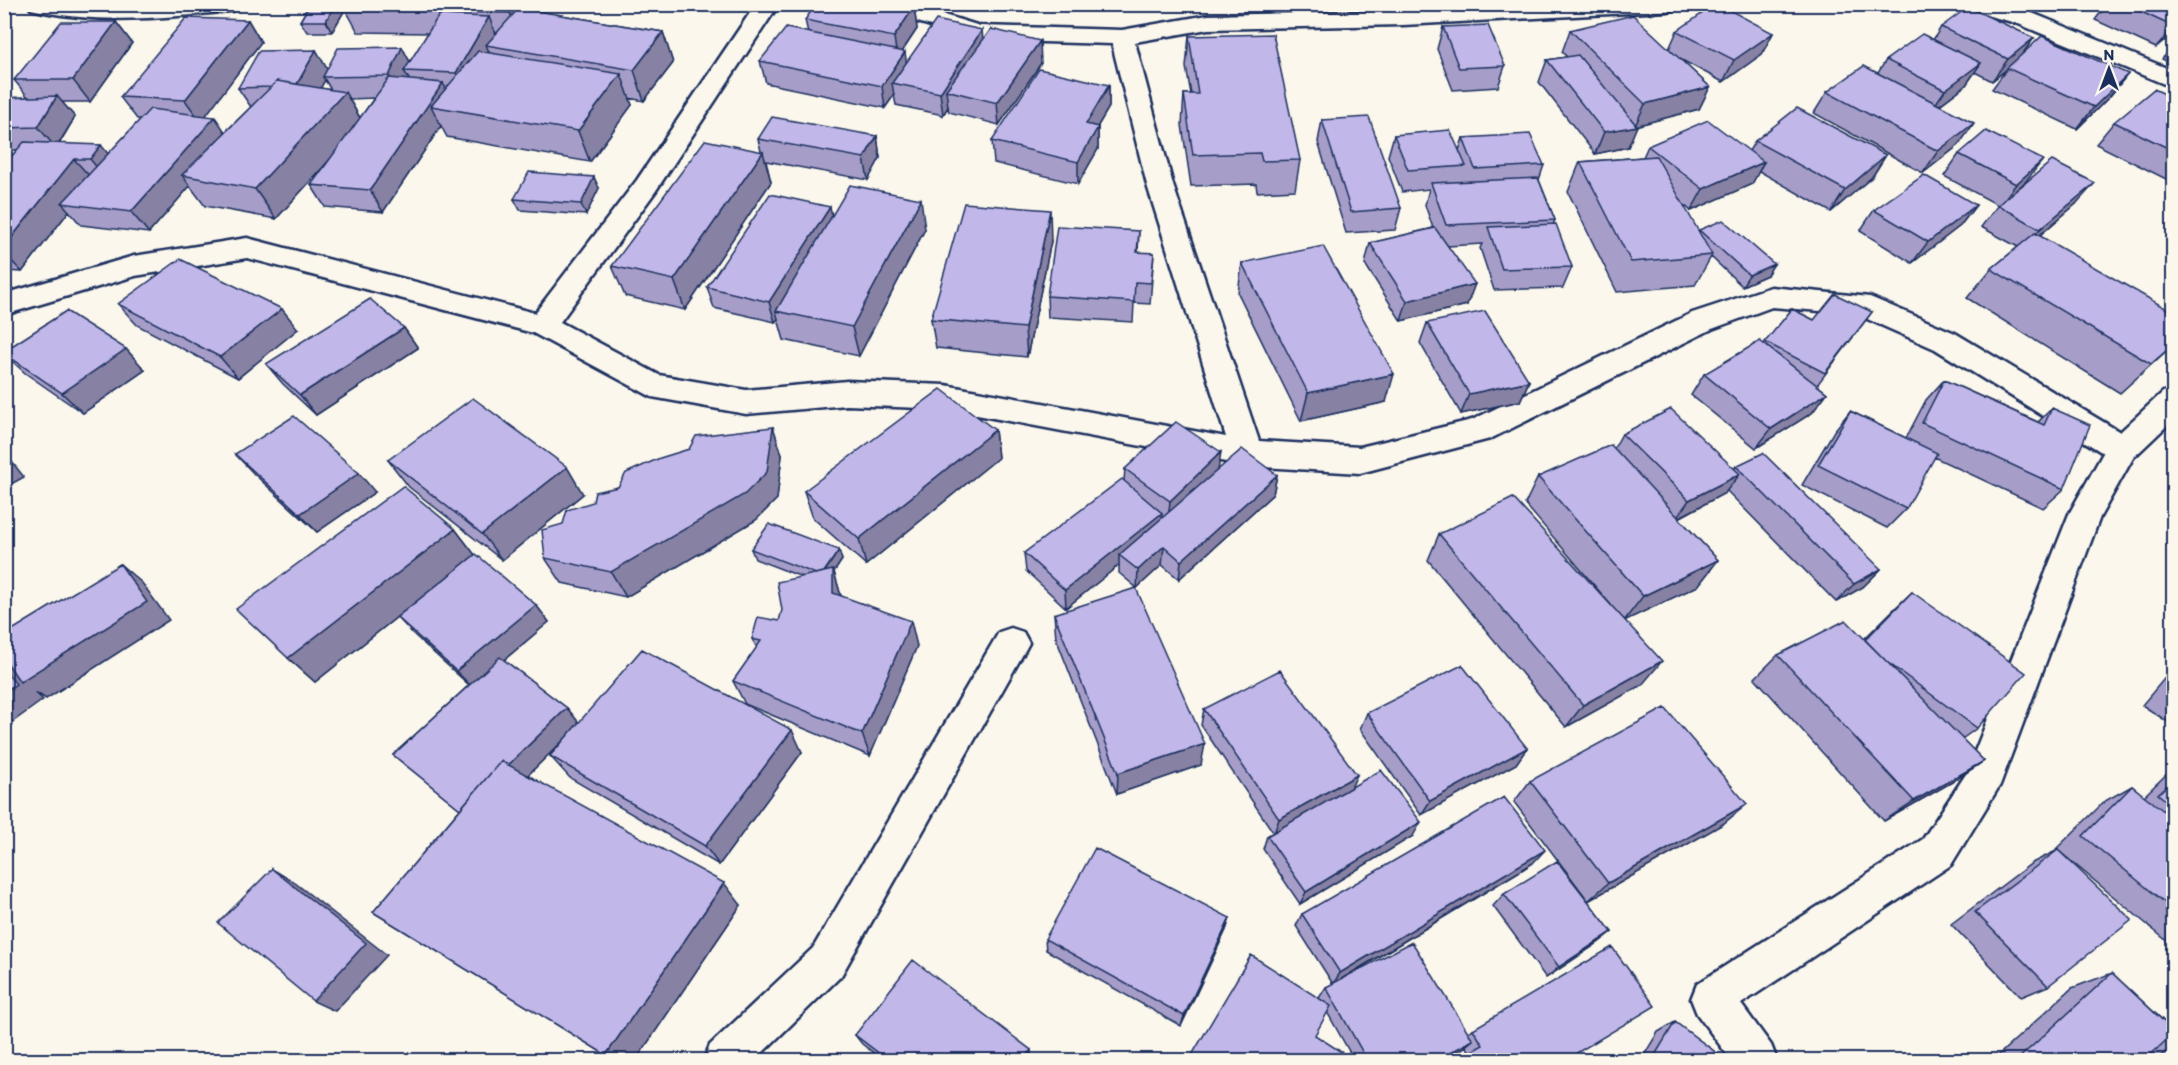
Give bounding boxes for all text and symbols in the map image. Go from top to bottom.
north arrow [2079,39,2139,99]
text: N [2104,45,2114,64]

